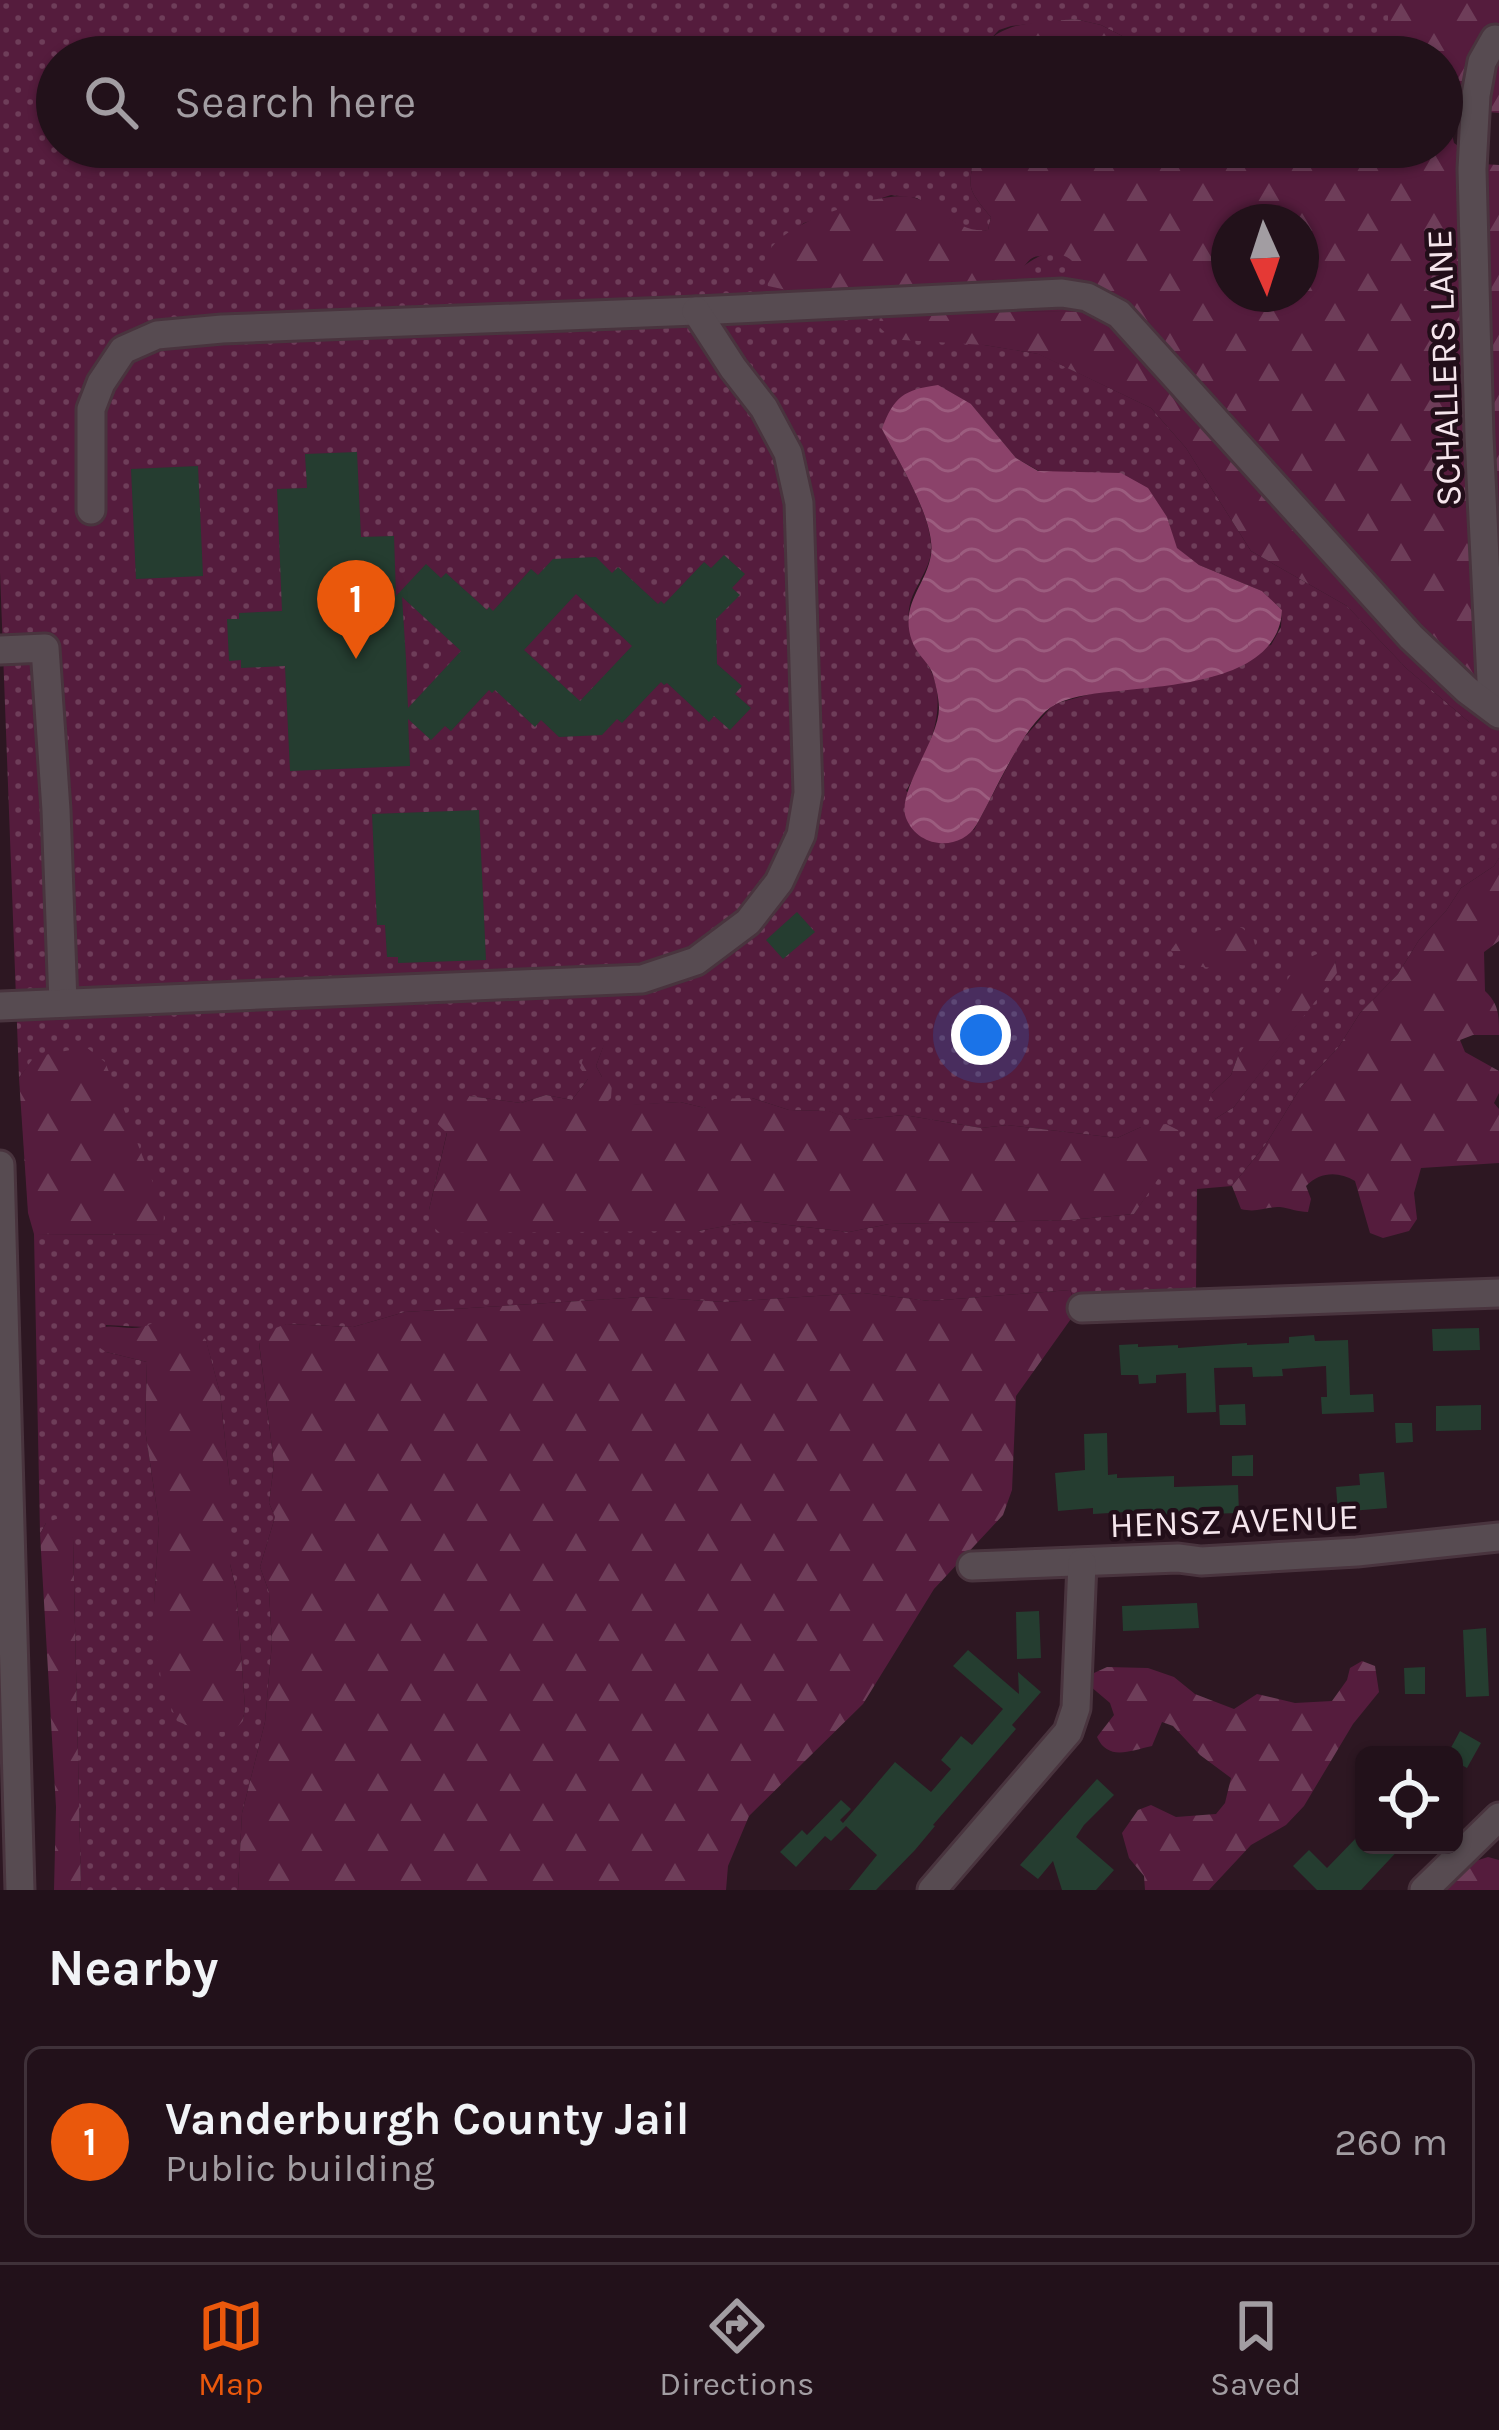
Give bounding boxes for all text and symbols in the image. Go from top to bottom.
search box [36,36,1463,168]
icon: search [78,69,144,135]
text: Search here [174,76,416,128]
north arrow [1211,204,1319,312]
street label: SCHALLERS LANE [1418,229,1470,507]
pin: 1 [317,560,395,659]
your location [951,1005,1011,1065]
street label: HENSZ AVENUE [1109,1496,1359,1546]
map controls [1355,1746,1463,1854]
button: locate [1355,1746,1463,1854]
text: Nearby [48,1938,218,1998]
text: Vanderburgh County Jail [165,2093,689,2145]
text: 1 [83,2119,97,2165]
text: 260 m [1334,2119,1448,2165]
text: Public building [165,2145,435,2191]
tab: Map [198,2293,264,2403]
tab: Directions [659,2293,814,2403]
tab: Saved [1210,2293,1301,2403]

